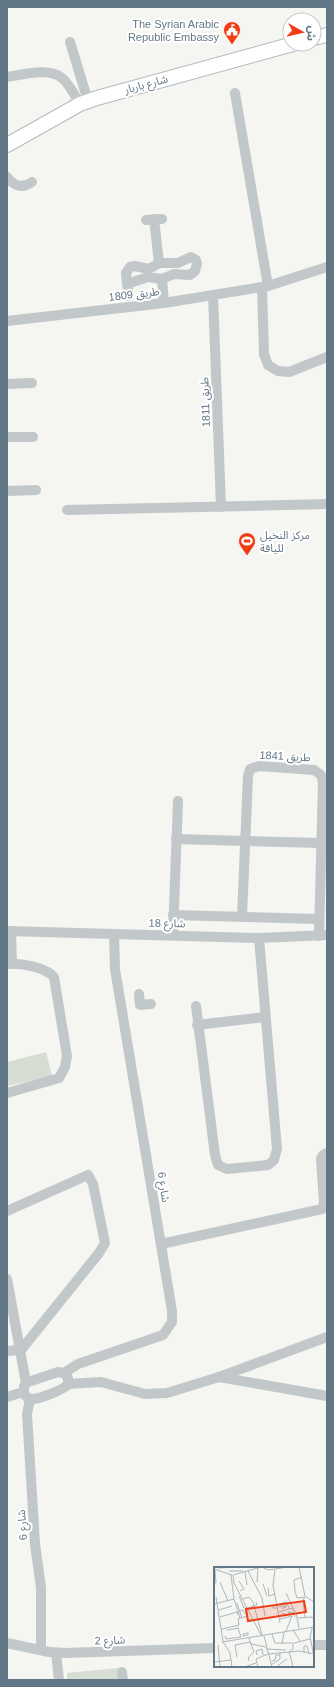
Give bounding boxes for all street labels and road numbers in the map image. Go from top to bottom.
street label: شارع باربار [122,72,170,98]
street label: طريق 1809 [108,285,160,304]
street label: طريق 1811 [198,377,213,427]
street label: طريق 1841 [259,749,311,764]
street label: شارع 18 [148,917,186,931]
street label: شارع 6 [154,1171,172,1204]
street label: شارع 6 [15,1509,31,1541]
street label: شارع 2 [94,1633,126,1649]

